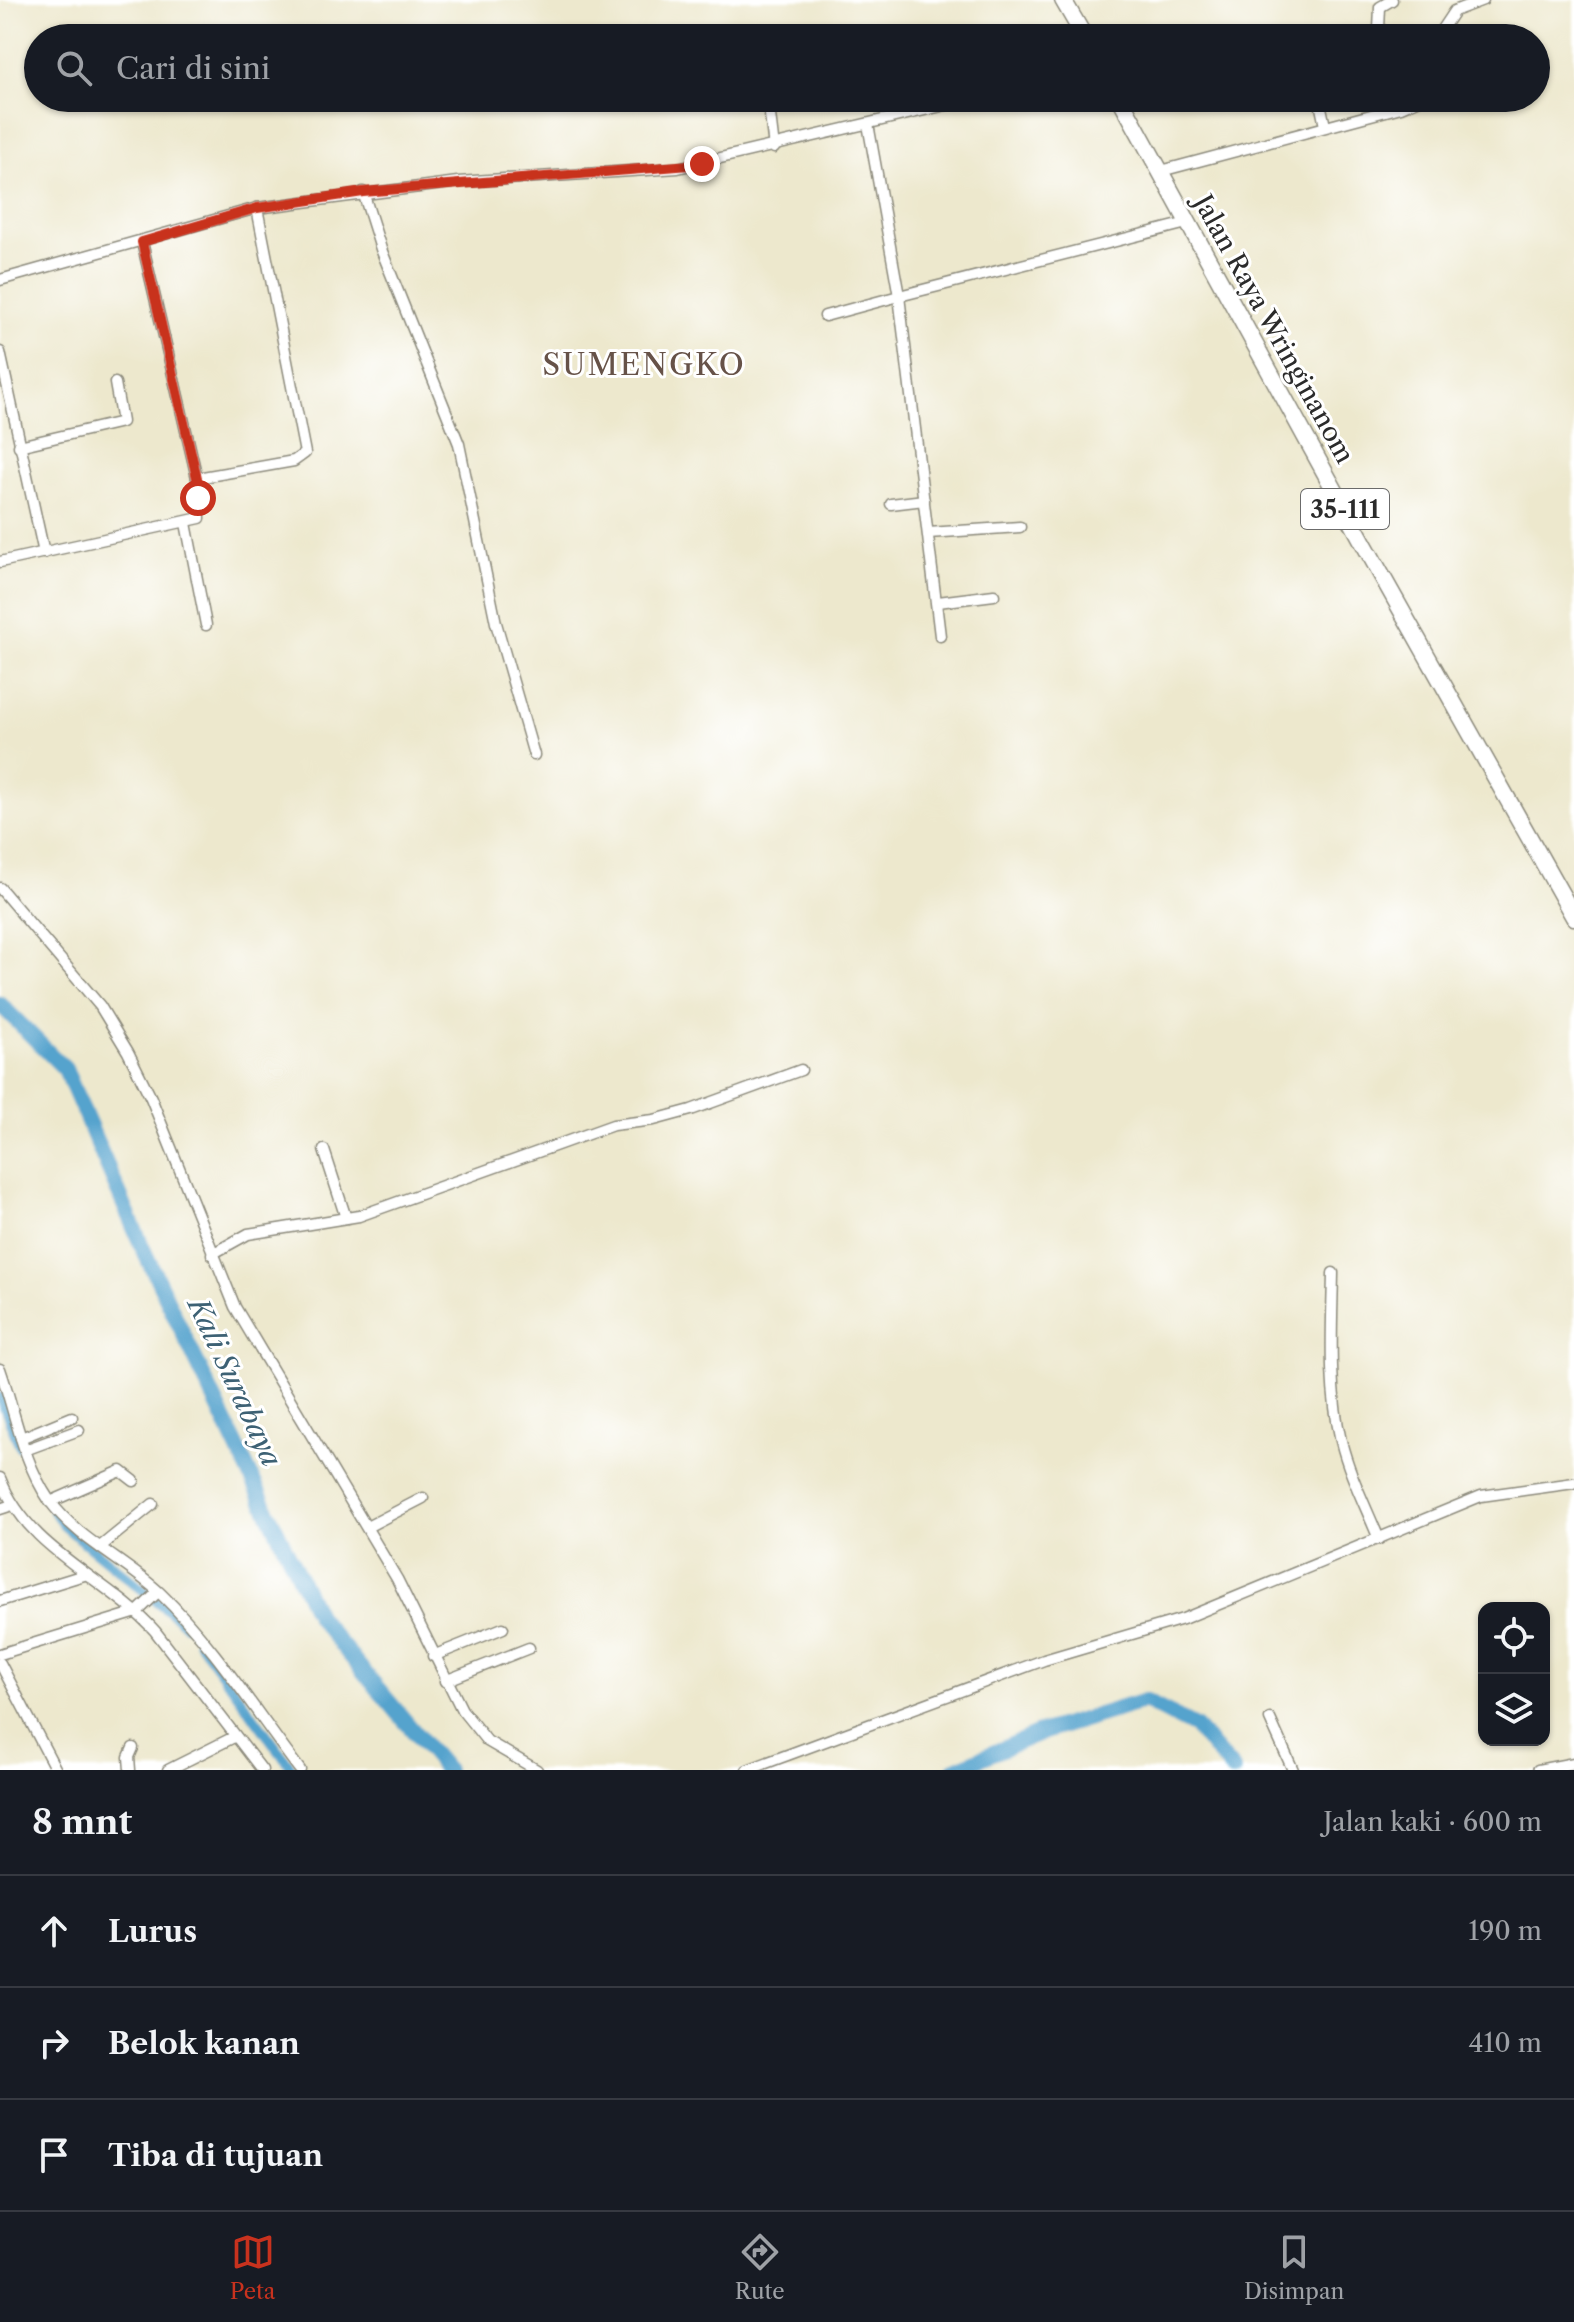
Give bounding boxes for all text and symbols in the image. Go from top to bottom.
search box [24,24,1550,112]
icon: search [52,46,96,90]
text: Cari di sini [116,50,270,87]
route end [684,146,720,182]
street label: Jalan Raya Wringinanom [1185,186,1361,469]
district label: SUMENGKO [542,346,746,383]
route start [180,480,216,516]
road number: 35-111 [1301,489,1389,529]
water label: Kali Surabaya [180,1290,289,1472]
map controls [1478,1602,1550,1746]
button: locate [1478,1602,1550,1674]
button: layers [1478,1674,1550,1746]
text: 8 mnt [32,1801,132,1843]
text: Jalan kaki · 600 m [1323,1806,1542,1838]
icon: ahead [32,1909,76,1953]
text: Lurus [108,1913,197,1950]
text: 190 m [1468,1915,1542,1947]
icon: right [32,2021,76,2065]
text: Belok kanan [108,2025,300,2062]
text: 410 m [1468,2027,1542,2059]
icon: arrive [32,2133,76,2177]
text: Tiba di tujuan [108,2137,323,2174]
tab: Peta [230,2230,275,2305]
tab: Rute [735,2230,785,2305]
tab: Disimpan [1244,2230,1344,2305]

